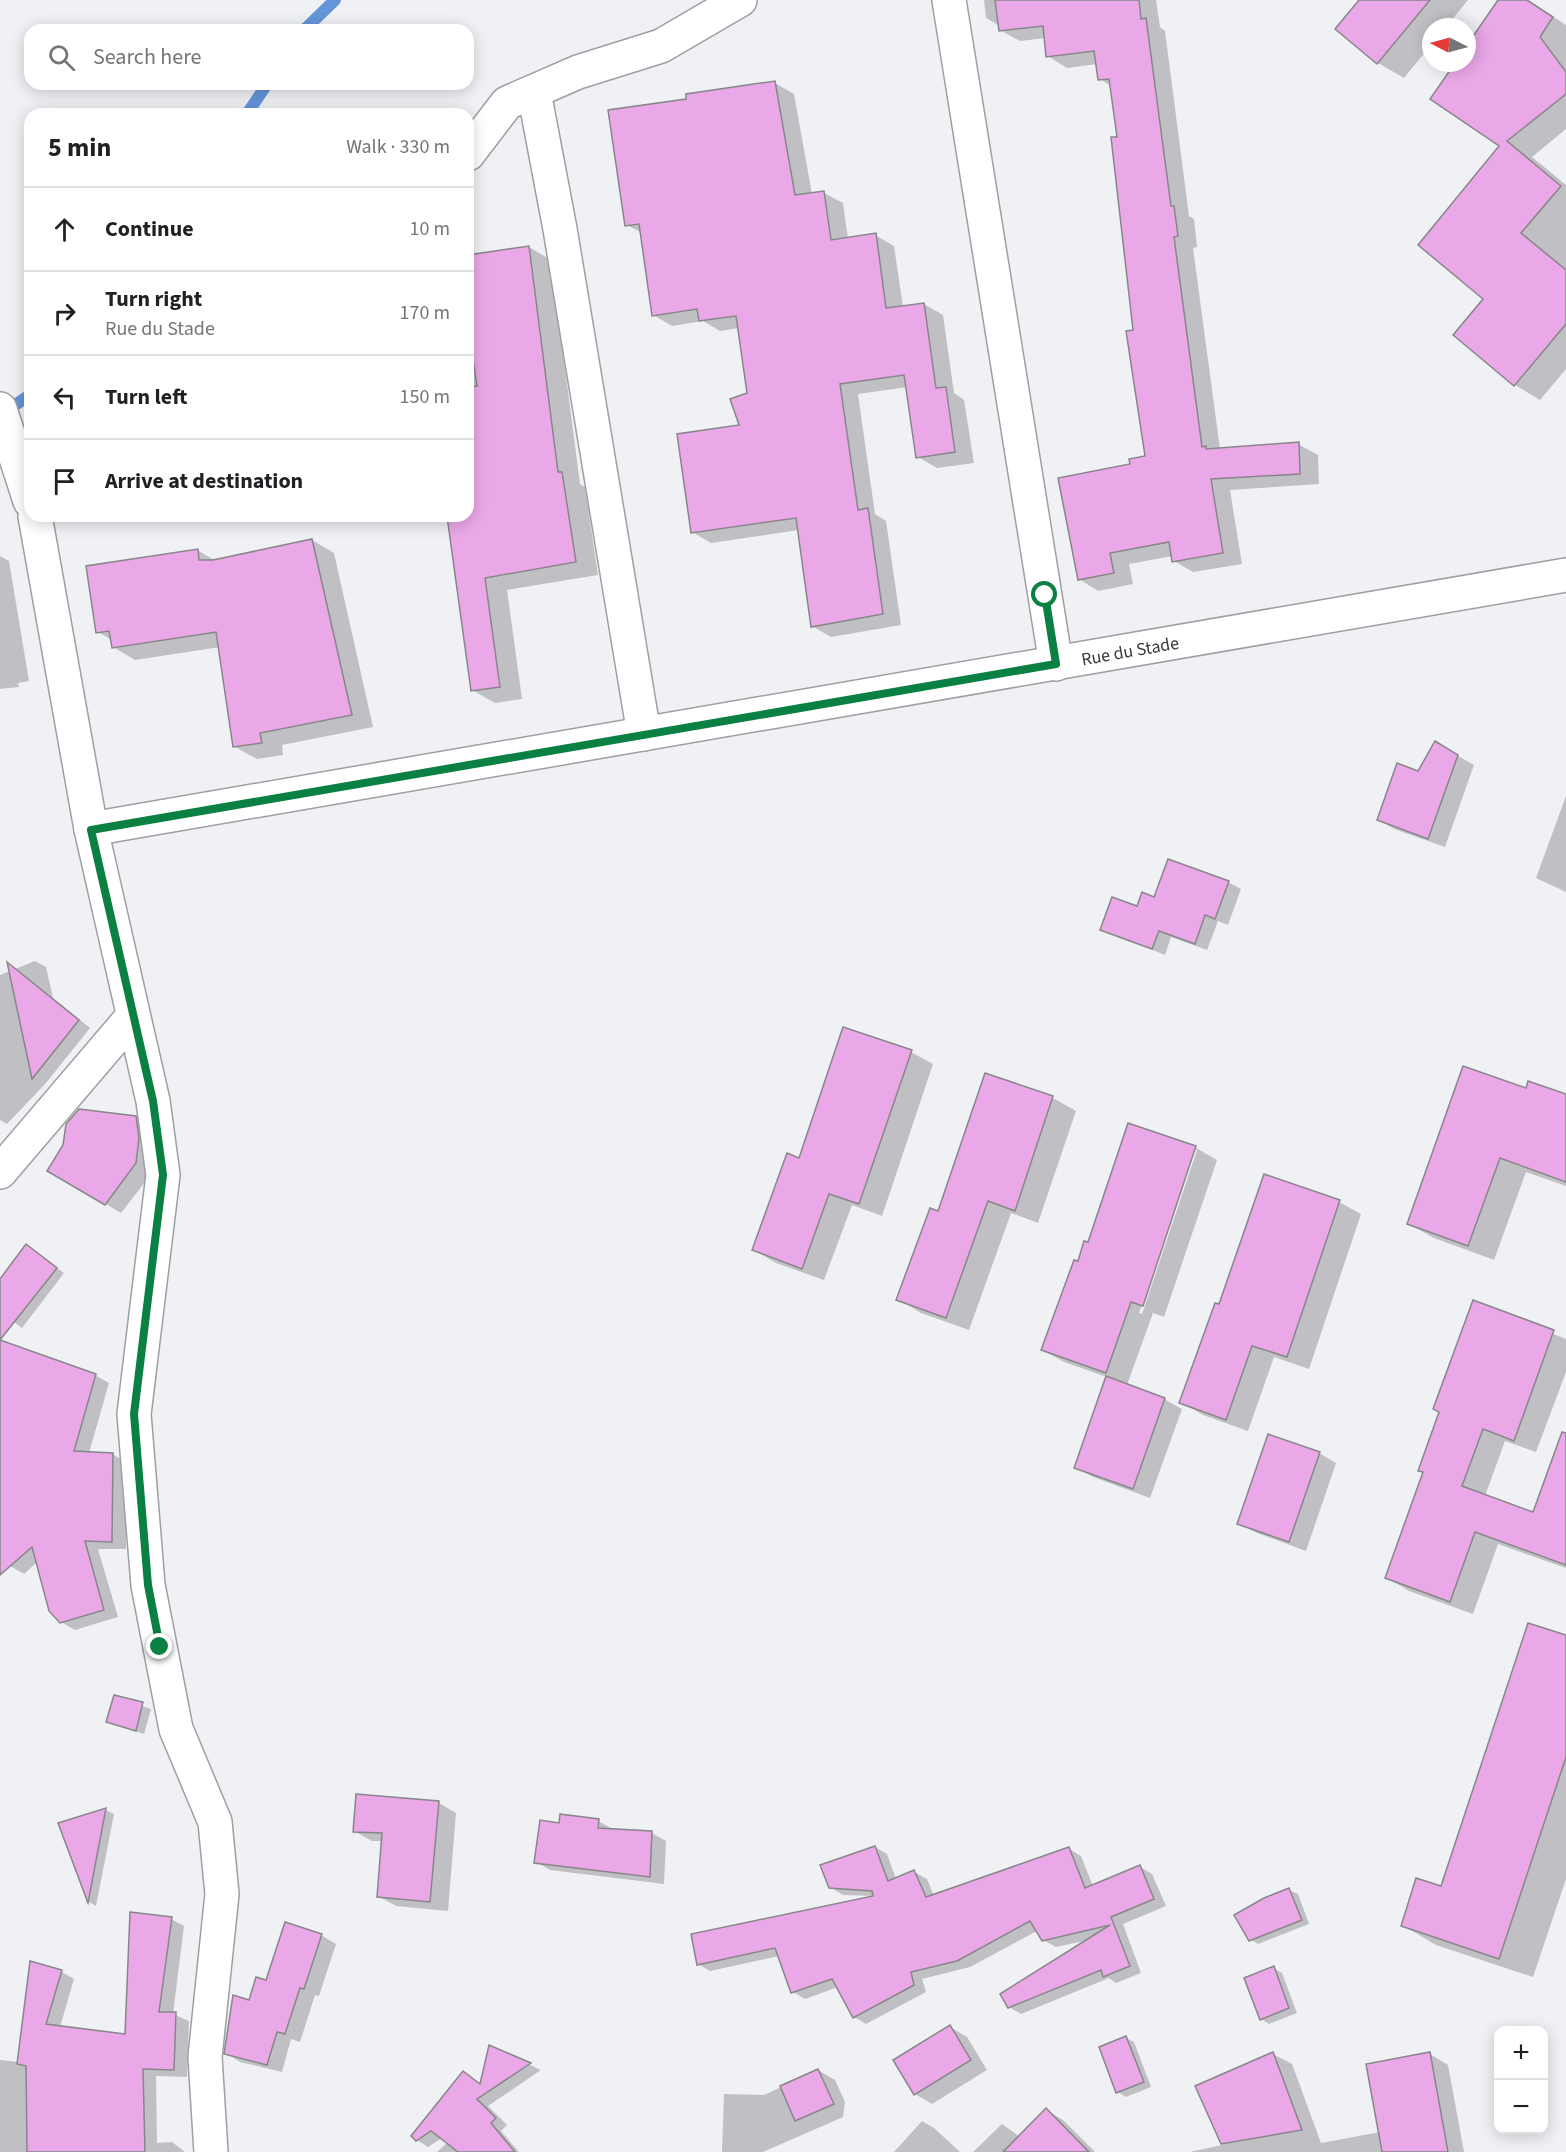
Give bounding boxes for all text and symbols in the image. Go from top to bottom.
north arrow [1422,18,1476,72]
search box [24,24,474,90]
icon: search [45,41,78,74]
text: Search here [93,41,201,73]
text: 5 min [48,129,111,166]
text: Walk · 330 m [346,133,450,161]
icon: ahead [48,213,81,246]
text: Continue [105,213,194,245]
text: 10 m [410,215,450,243]
text: Turn right [105,283,202,315]
icon: right [48,297,81,330]
text: 170 m [400,299,450,327]
text: Rue du Stade [105,315,215,343]
icon: left [48,381,81,414]
text: Turn left [105,381,187,413]
text: 150 m [400,383,450,411]
icon: arrive [48,465,81,498]
text: Arrive at destination [105,465,303,497]
route start [1031,581,1057,607]
street label: Rue du Stade [1079,631,1181,672]
route end [146,1633,172,1659]
map controls [1494,2026,1548,2134]
button: + [1494,2026,1548,2080]
button: − [1494,2080,1548,2134]

